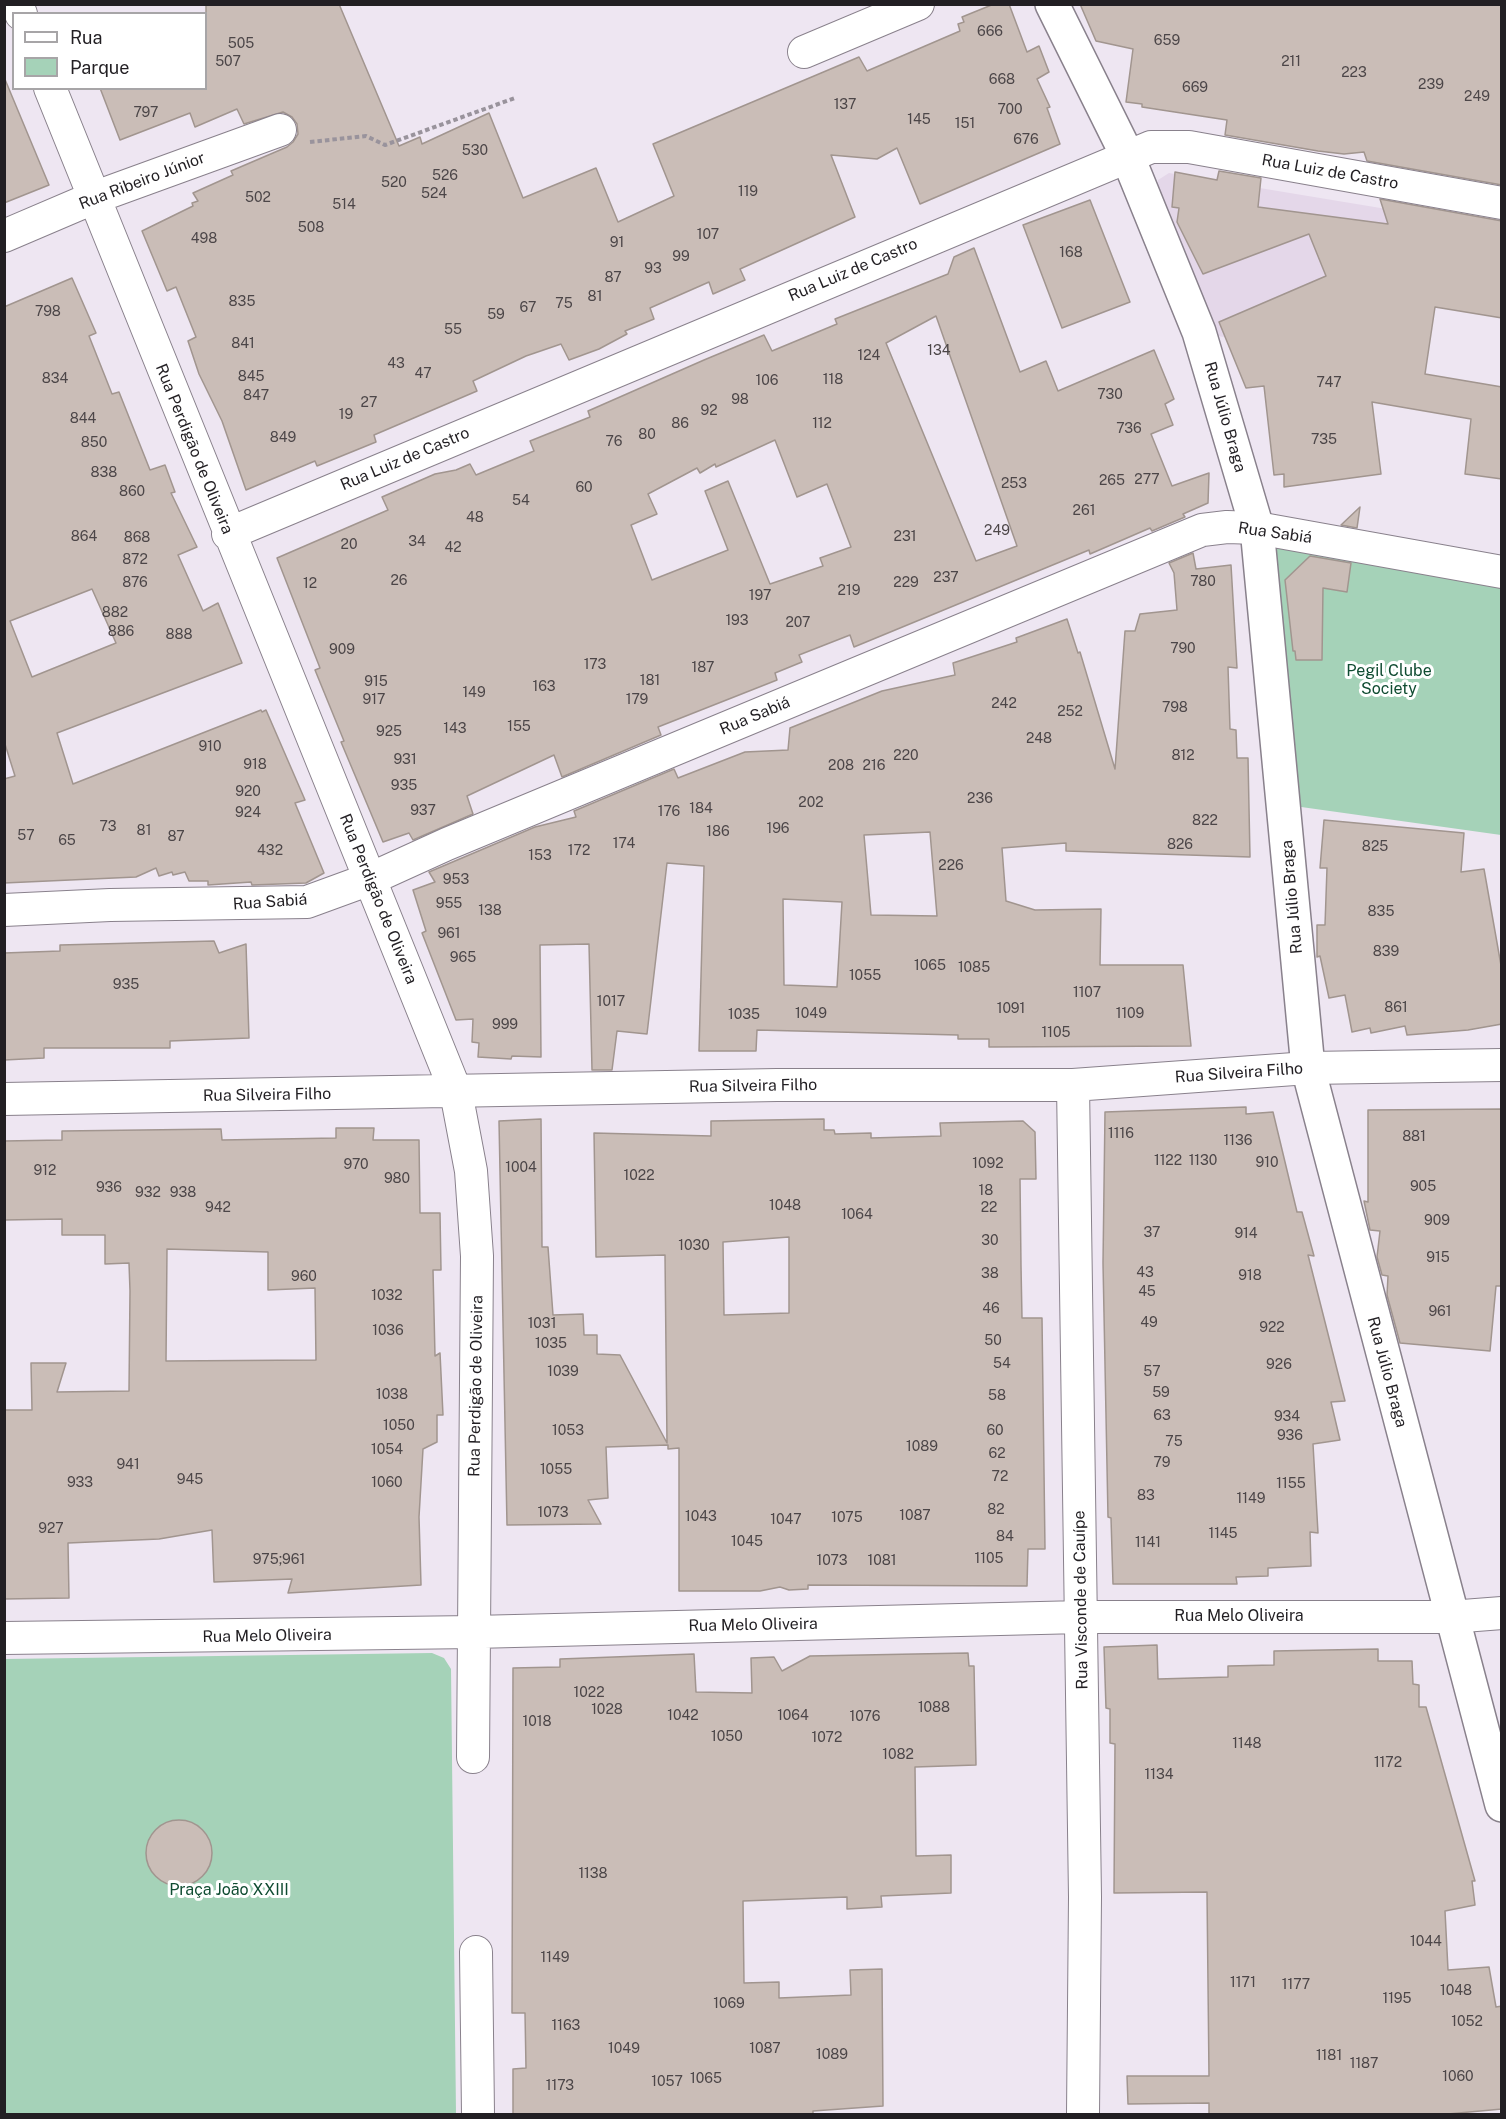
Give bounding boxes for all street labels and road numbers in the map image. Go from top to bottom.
street label: Rua Ribeiro Júnior [76,148,208,214]
street label: Rua Luiz de Castro [1260,151,1400,193]
street label: Rua Luiz de Castro [786,234,920,306]
street label: Rua Júlio Braga [1200,360,1250,474]
street label: Rua Perdigão de Oliveira [151,361,237,537]
street label: Rua Luiz de Castro [338,423,472,495]
street label: Rua Sabiá [1237,518,1313,548]
street label: Rua Sabiá [717,693,793,739]
street label: Rua Perdigão de Oliveira [335,811,421,987]
street label: Rua Júlio Braga [1277,839,1307,955]
street label: Rua Sabiá [232,890,308,914]
street label: Rua Silveira Filho [1174,1059,1304,1087]
street label: Rua Silveira Filho [689,1075,817,1097]
street label: Rua Silveira Filho [203,1084,331,1106]
street label: Rua Perdigão de Oliveira [465,1295,487,1477]
street label: Rua Júlio Braga [1363,1314,1411,1430]
street label: Rua Visconde de Cauípe [1070,1510,1092,1690]
street label: Rua Melo Oliveira [1174,1606,1304,1626]
street label: Rua Melo Oliveira [688,1614,818,1636]
street label: Rua Melo Oliveira [202,1625,332,1647]

